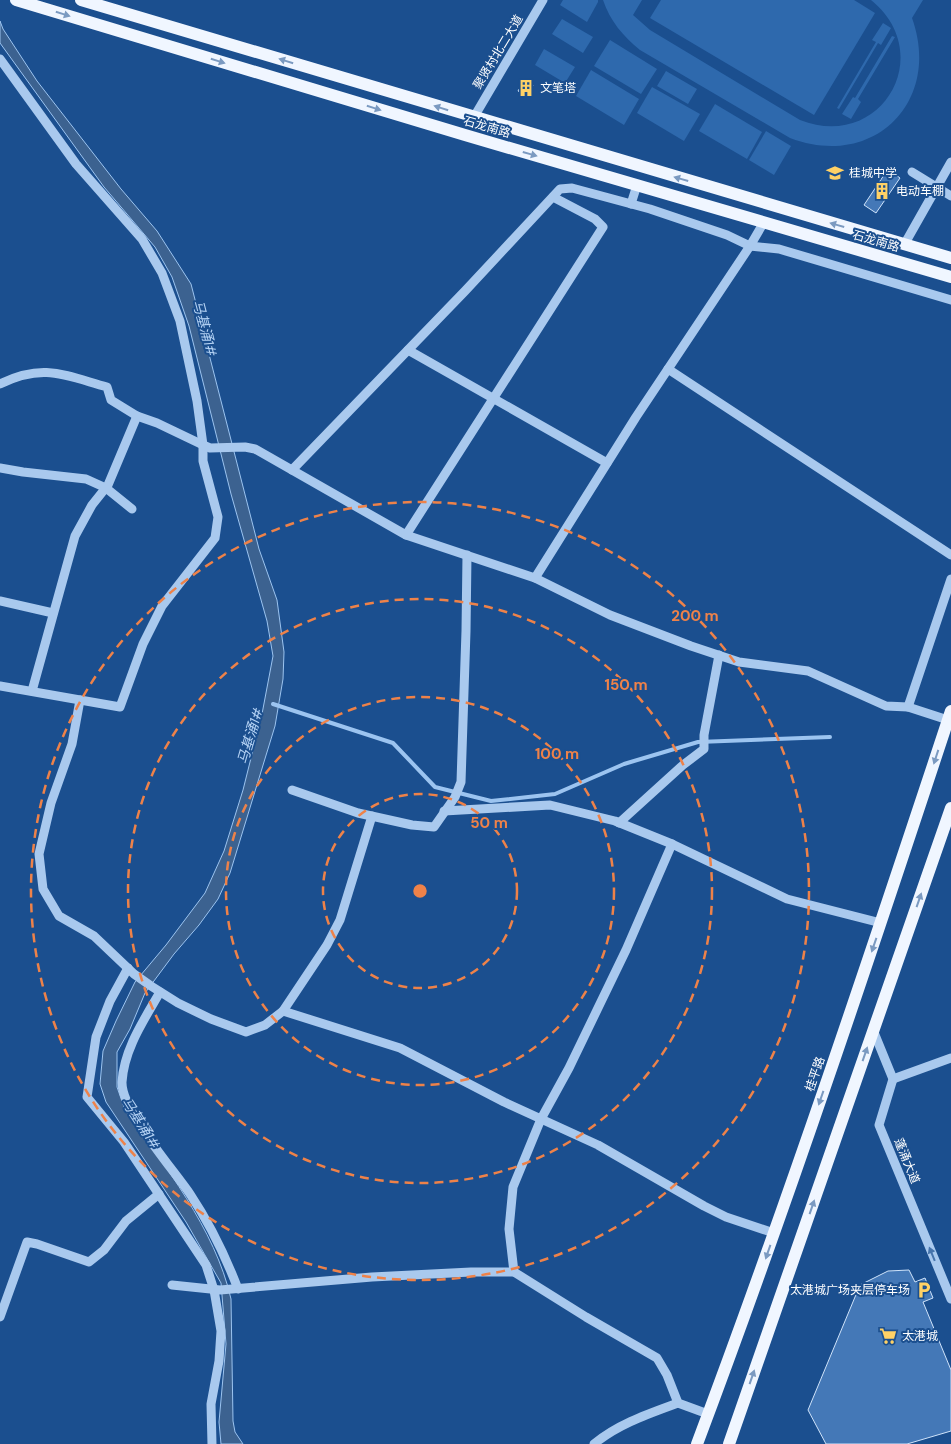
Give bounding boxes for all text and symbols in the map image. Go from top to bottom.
one-way arrow [55,11,70,19]
street label: 聚贤村北二大道 [470,12,526,92]
one-way arrow [211,57,226,65]
one-way arrow [278,57,293,65]
building icon: 文笔塔 [516,78,536,98]
place label: 文笔塔 [540,80,576,96]
one-way arrow [434,103,449,111]
one-way arrow [366,104,381,112]
street label: 石龙南路 [462,113,512,141]
one-way arrow [522,150,537,158]
school or university icon: 桂城中学 [825,163,845,183]
place label: 桂城中学 [849,165,897,181]
one-way arrow [674,174,689,182]
building icon: 电动车棚 [872,181,892,201]
place label: 电动车棚 [896,183,944,199]
one-way arrow [829,220,844,228]
street label: 石龙南路 [851,227,901,255]
water label: 马基涌1# [189,298,221,359]
text: 200 m [671,606,719,626]
text: 150 m [605,675,648,695]
water label: 马基涌1# [233,705,267,766]
text: 100 m [535,744,579,764]
one-way arrow [931,750,939,765]
text: 50 m [470,813,508,833]
centre of rings [411,882,429,900]
one-way arrow [915,892,923,907]
one-way arrow [869,937,877,952]
one-way arrow [862,1046,869,1061]
street label: 桂平路 [802,1054,828,1094]
one-way arrow [817,1091,824,1106]
water label: 马基涌1# [118,1094,165,1153]
street label: 蓬涌大道 [891,1136,923,1186]
one-way arrow [808,1199,816,1214]
one-way arrow [764,1245,772,1260]
one-way arrow [928,1247,936,1261]
parking icon: 太港城广场夹层停车场 [914,1280,934,1300]
place label: 太港城广场夹层停车场 [790,1282,910,1298]
supermarket icon: 太港城 [878,1326,898,1346]
place label: 太港城 [902,1328,938,1344]
one-way arrow [748,1369,756,1384]

